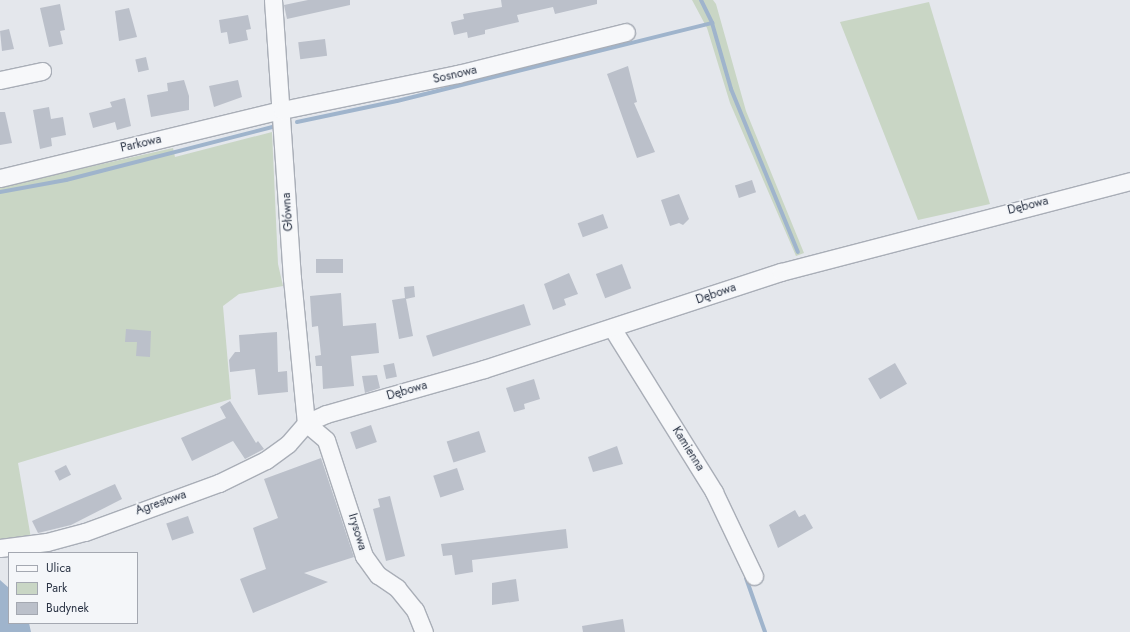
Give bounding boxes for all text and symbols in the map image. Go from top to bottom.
street label: Sosnowa [432,63,478,87]
street label: Parkowa [119,132,163,156]
street label: Główna [279,192,297,232]
street label: Dębowa [1006,194,1050,218]
street label: Dębowa [694,280,738,308]
street label: Dębowa [385,378,429,404]
street label: Kamienna [669,424,707,474]
street label: Agrestowa [134,488,188,518]
street label: Irysowa [345,512,369,552]
legend [8,552,138,624]
text: Ulica [46,559,71,577]
text: Park [46,579,67,597]
text: Budynek [46,599,89,617]

